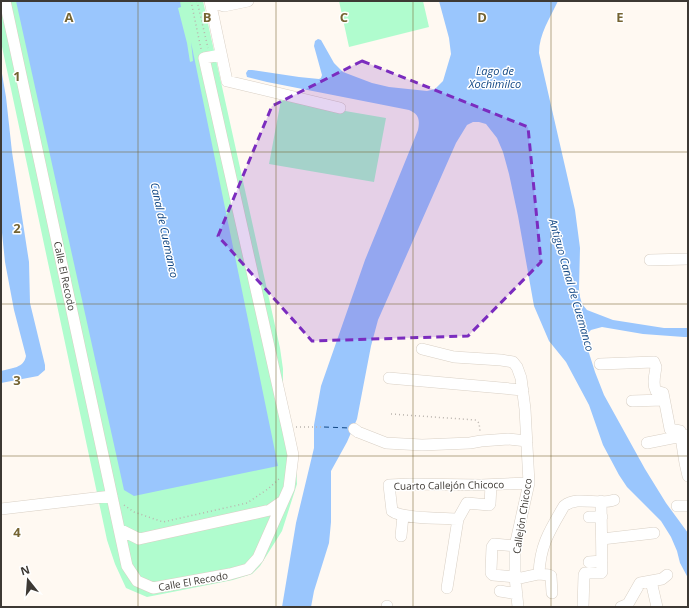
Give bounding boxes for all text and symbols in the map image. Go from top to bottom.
text: A [65,8,74,26]
text: B [203,8,212,26]
text: C [340,8,348,26]
text: D [477,8,487,26]
text: E [616,8,624,26]
water label: Lago de Xochimilco [468,63,521,91]
text: 1 [13,67,21,85]
water label: Canal de Cuemanco [148,181,182,279]
water label: Antiguo Canal de Cuemanco [546,216,598,353]
text: 2 [13,219,21,237]
street label: Calle El Recodo [51,240,79,312]
text: 3 [13,371,21,389]
street label: Cuarto Callejón Chicoco [394,477,504,493]
street label: Callejón Chicoco [509,477,535,555]
text: 4 [13,523,21,541]
north arrow [8,560,48,600]
text: N [18,561,31,578]
street label: Calle El Recodo [157,568,229,594]

